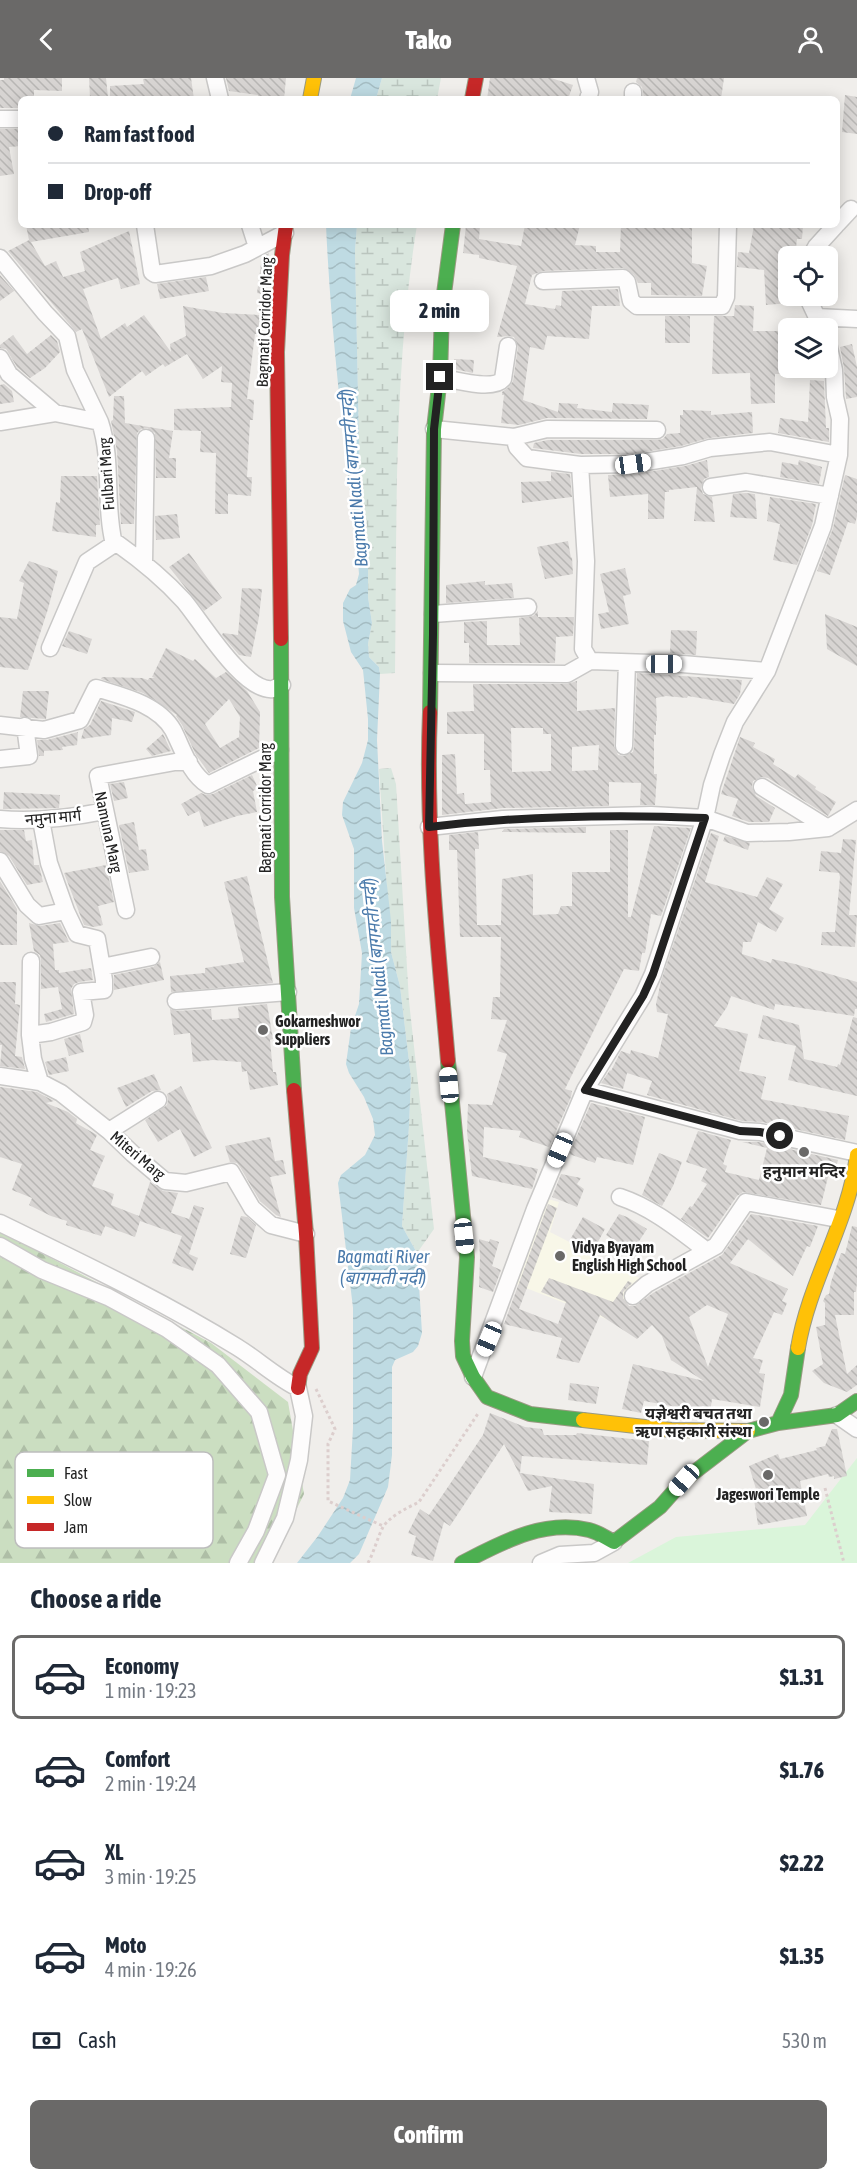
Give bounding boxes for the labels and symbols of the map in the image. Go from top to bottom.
street label: Bagmati Corridor Marg [253,256,276,388]
callout: 2 min [390,290,490,332]
route end [426,363,453,390]
water label: Bagmati Nadi (बागमती नदी) [335,388,372,568]
street label: Fulbari Marg [94,437,119,511]
car [614,453,652,475]
car [646,655,682,673]
street label: Bagmati Corridor Marg [256,743,275,873]
street label: Namuna Marg [91,790,126,875]
street label: नमुना मार्ग [24,805,83,830]
water label: Bagmati Nadi (बागमती नदी) [358,877,397,1057]
place label: Gokarneshwor Suppliers [275,1012,361,1048]
marker: Gokarneshwor Suppliers [256,1023,270,1037]
car [438,1066,460,1104]
route start [766,1122,793,1149]
street label: Miteri Marg [106,1127,169,1184]
car [545,1130,575,1170]
marker: हनुमान मन्दिर [797,1145,811,1159]
place label: हनुमान मन्दिर [763,1162,846,1182]
car [453,1217,475,1255]
place label: Vidya Byayam English High School [571,1238,687,1274]
water label: Bagmati River (बागमती नदी) [337,1246,430,1288]
marker: Vidya Byayam English High School [553,1249,567,1263]
car [474,1319,504,1359]
place label: यज्ञेश्वरी बचत तथा ऋण सहकारी संस्था [635,1404,752,1440]
marker: यज्ञेश्वरी बचत तथा ऋण सहकारी संस्था [757,1415,771,1429]
legend [15,1452,213,1548]
car [665,1461,703,1499]
text: Fast [64,1464,88,1482]
marker: Jageswori Temple [761,1468,775,1482]
place label: Jageswori Temple [715,1485,820,1503]
text: Slow [64,1491,92,1509]
text: Jam [64,1518,88,1536]

